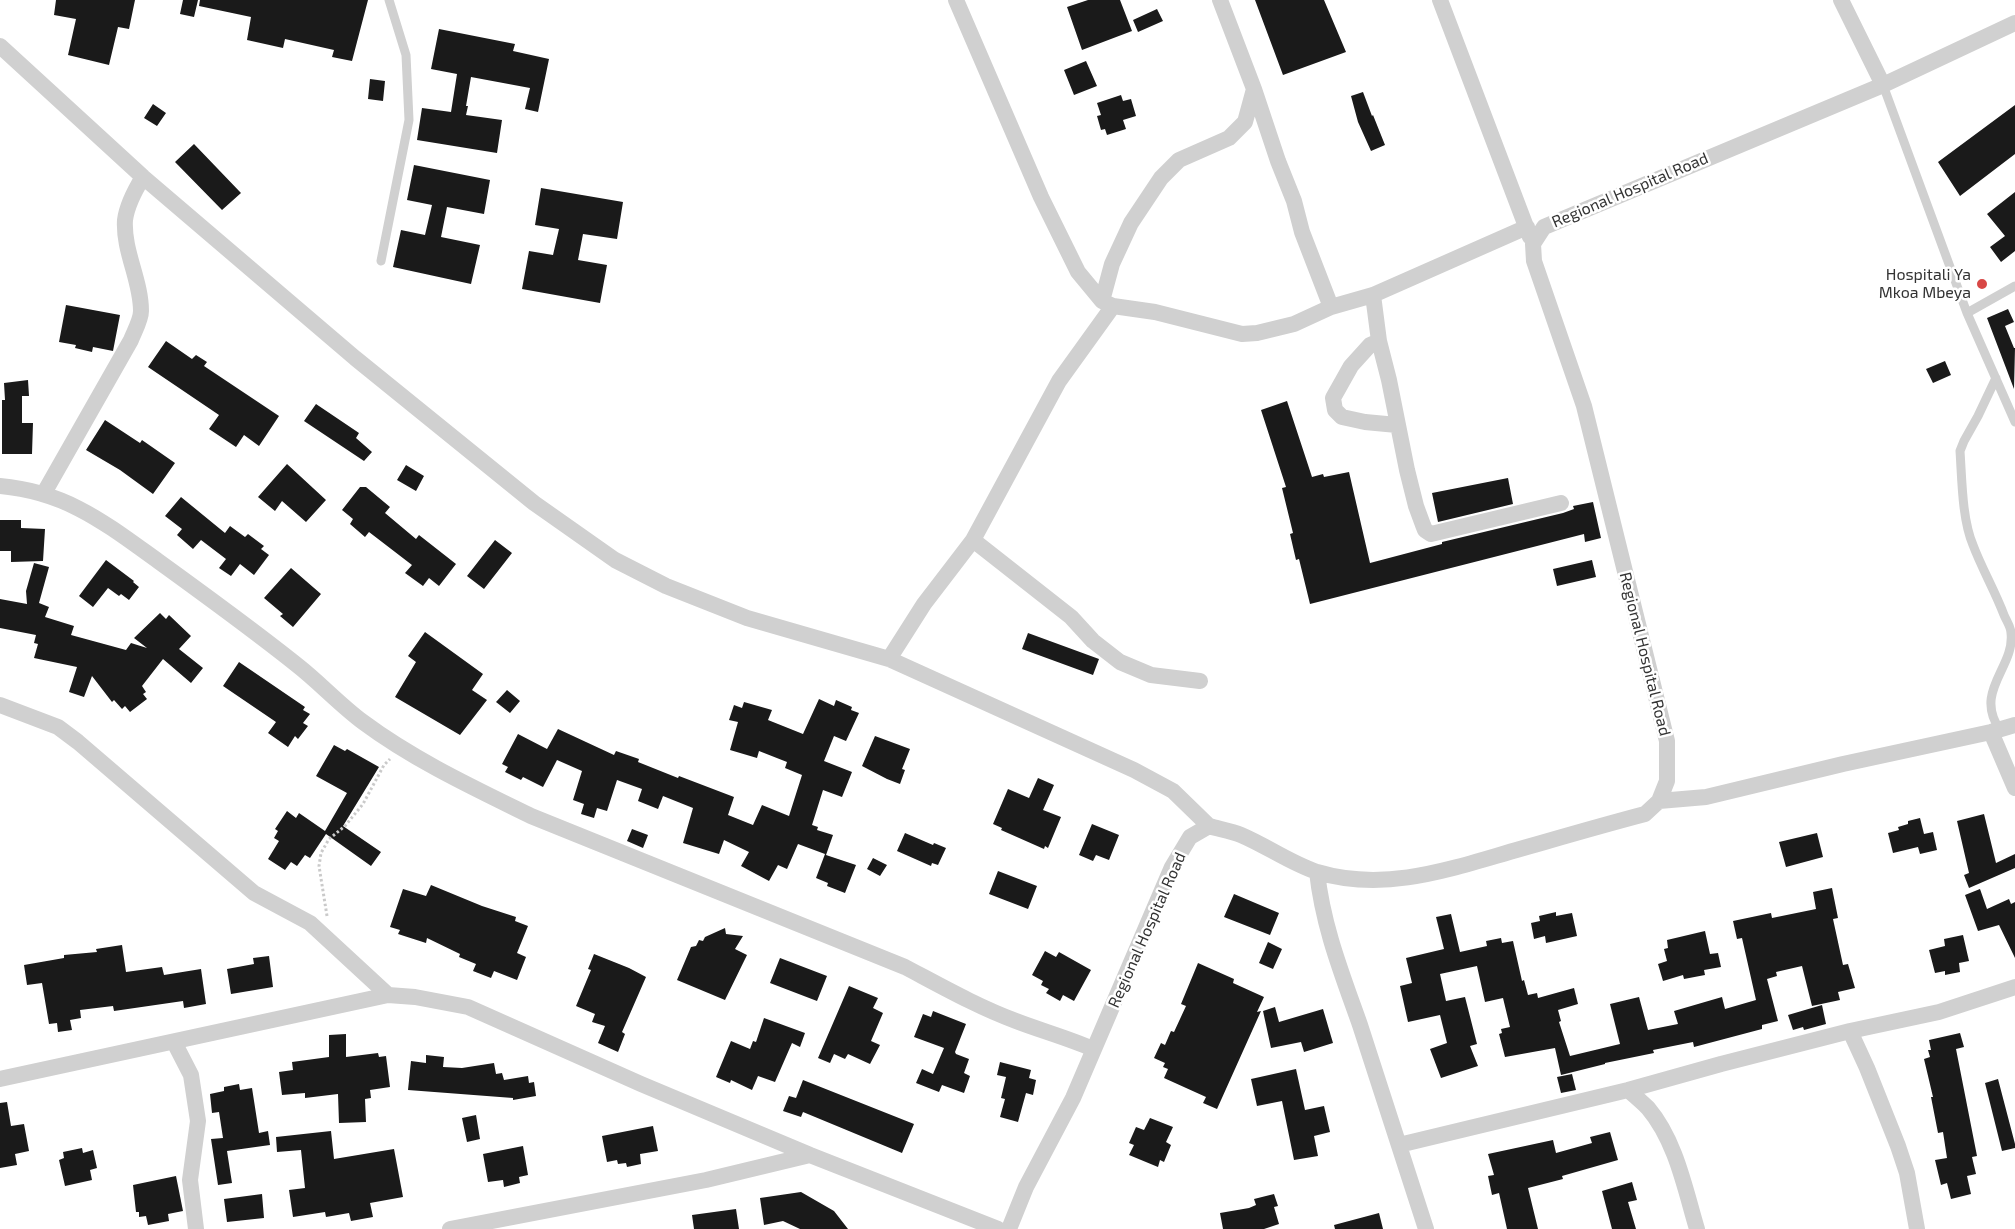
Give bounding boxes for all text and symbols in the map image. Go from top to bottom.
street label: Regional Hospital Road [1549,148,1711,232]
place label: Hospitali Ya Mkoa Mbeya [1879,265,1971,303]
marker: Hospitali Ya Mkoa Mbeya [1975,277,1989,291]
street label: Regional Hospital Road [1615,570,1675,738]
street label: Regional Hospital Road [1104,849,1190,1011]

